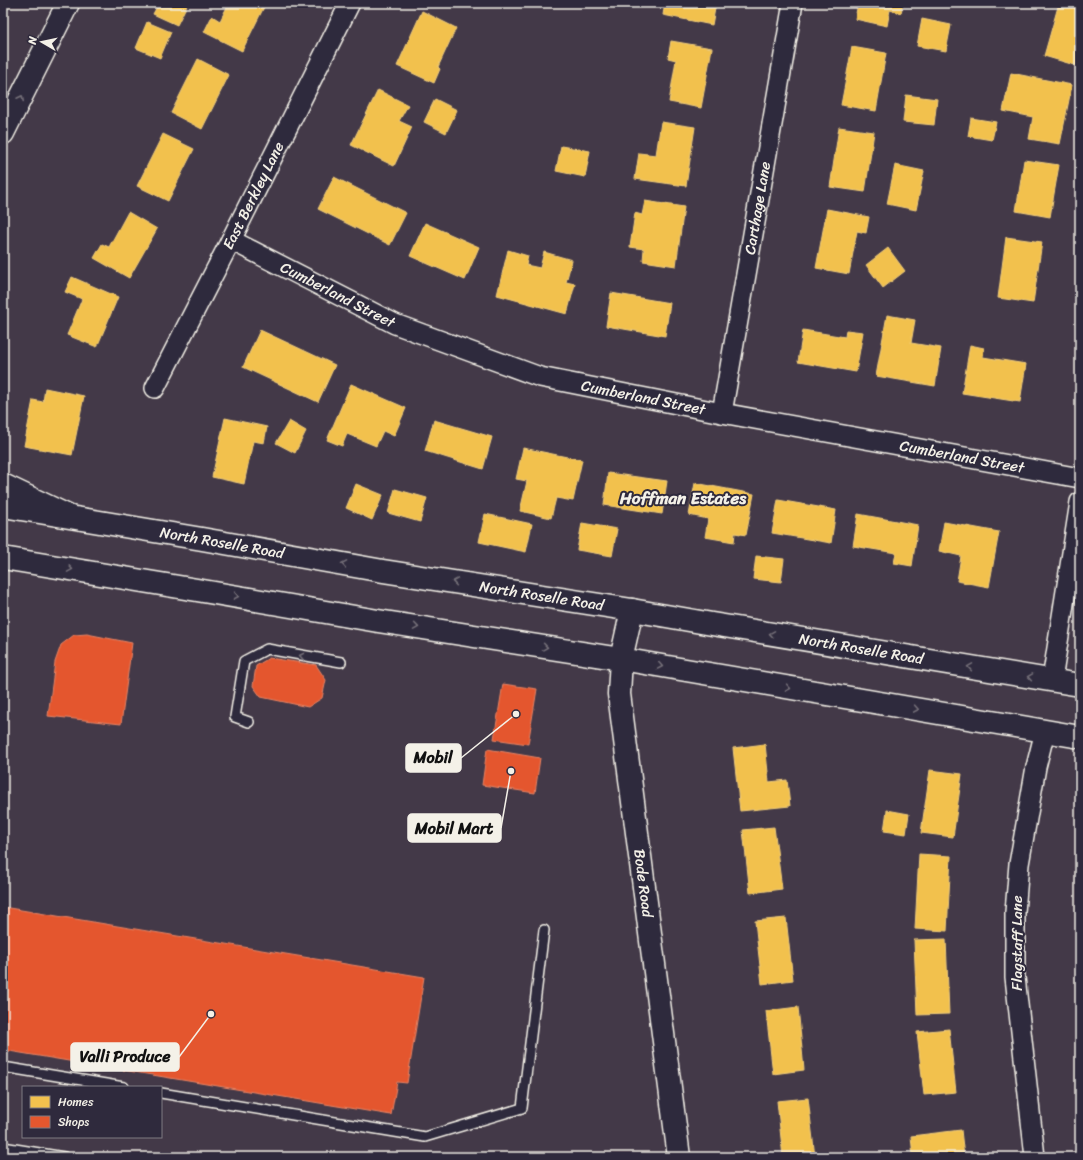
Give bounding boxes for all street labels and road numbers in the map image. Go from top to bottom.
street label: East Berkley Lane [215,137,291,254]
street label: Carthage Lane [737,159,778,257]
street label: Cumberland Street [276,254,401,335]
street label: Cumberland Street [579,372,709,423]
street label: Cumberland Street [898,432,1027,481]
street label: North Roselle Road [158,519,287,566]
street label: North Roselle Road [477,573,607,619]
street label: North Roselle Road [797,626,926,672]
street label: Bode Road [626,847,661,920]
street label: Flagstaff Lane [1004,895,1030,991]

